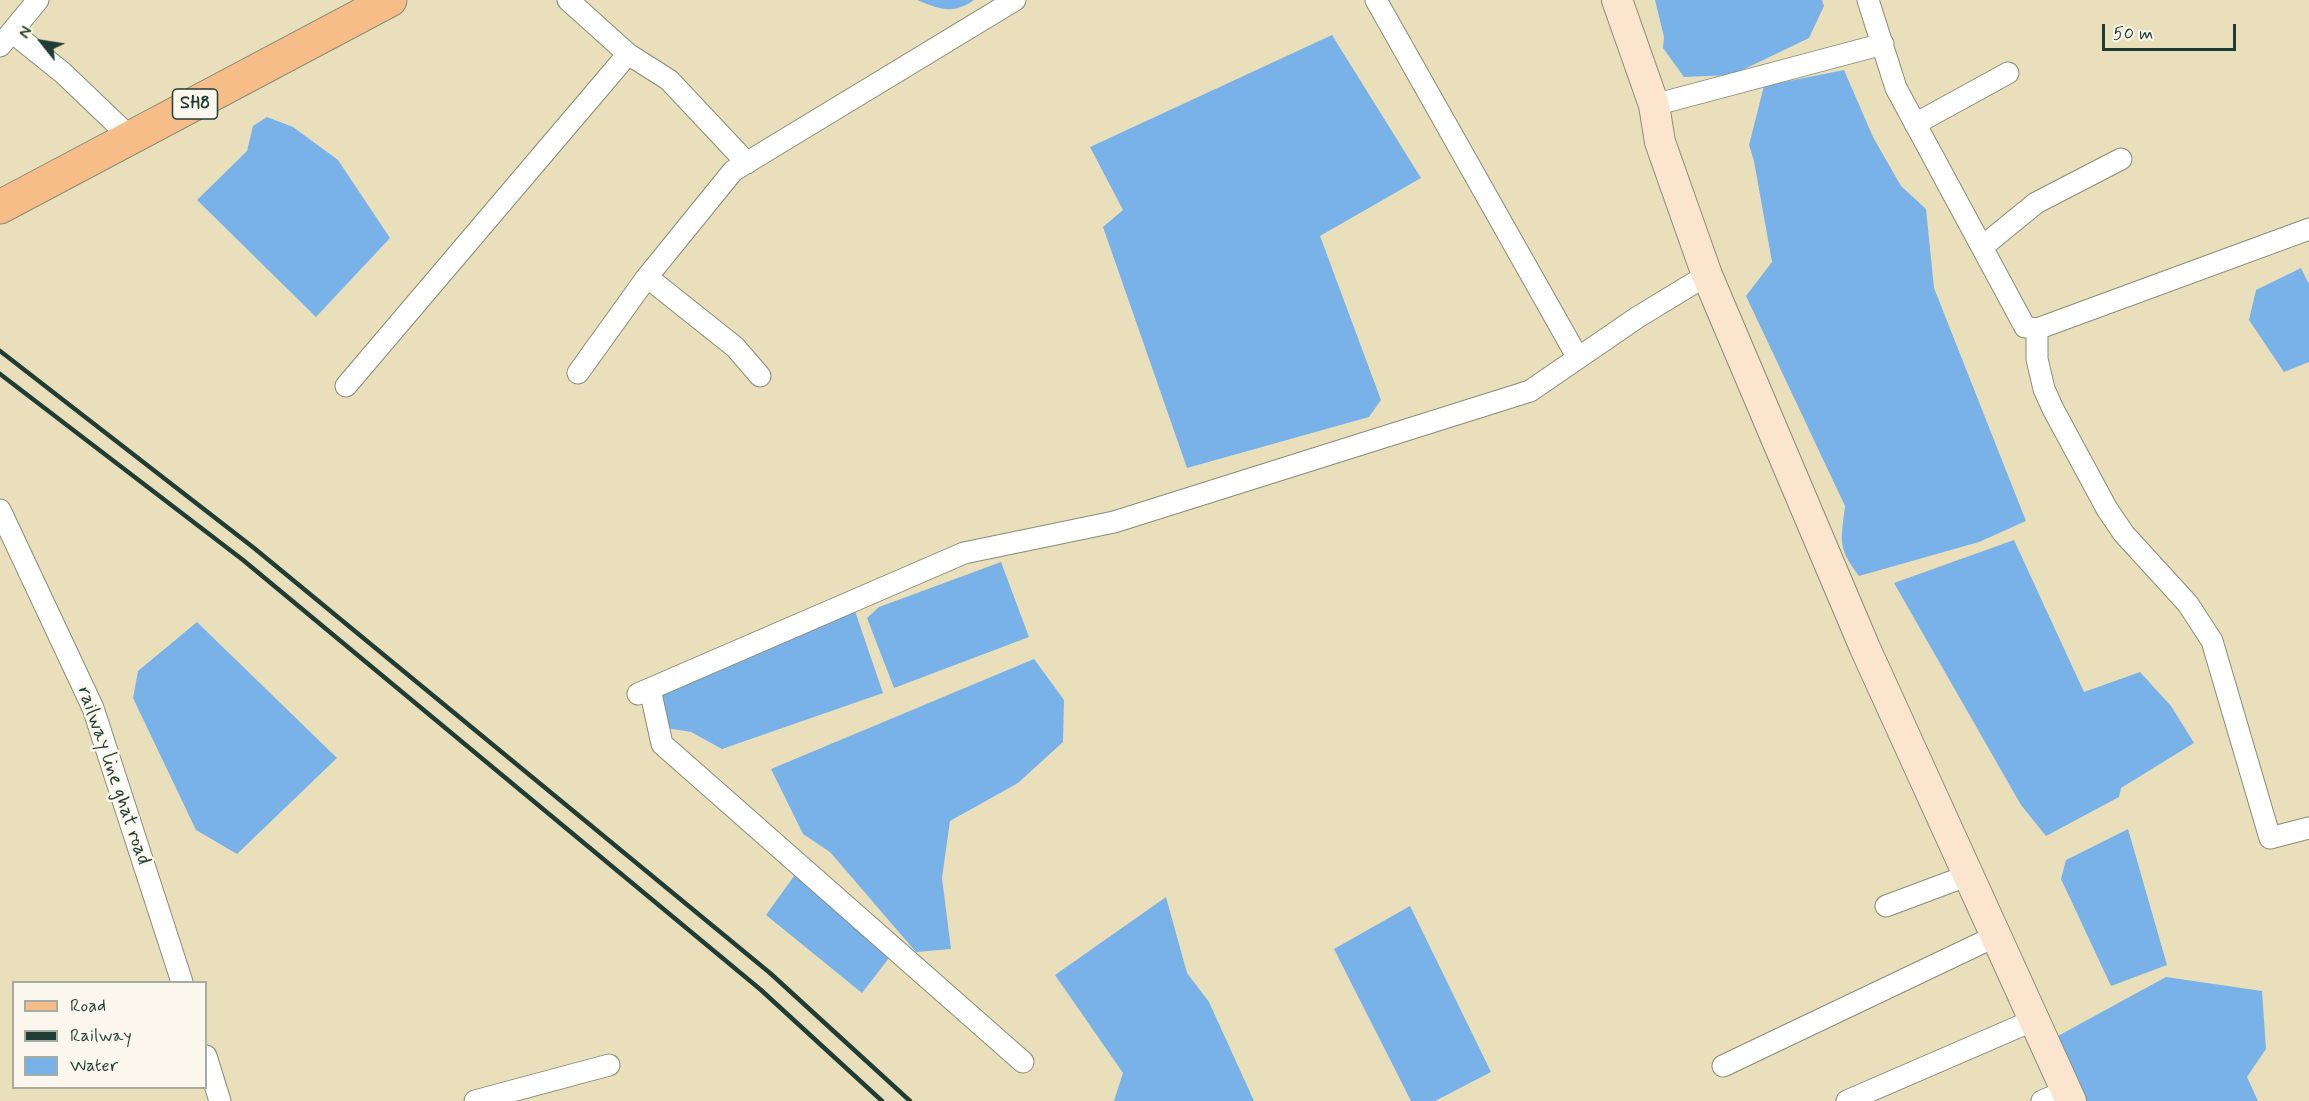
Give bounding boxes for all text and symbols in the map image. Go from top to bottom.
north arrow [12,12,72,72]
scale bar [2105,12,2238,50]
text: 50 m [2113,22,2153,46]
text: N [14,23,38,43]
road number: SH8 [172,89,218,119]
street label: railway line ghat road [71,684,155,868]
legend [12,981,207,1089]
text: Road [70,994,106,1018]
text: Railway [70,1024,132,1048]
text: Water [70,1054,118,1078]

